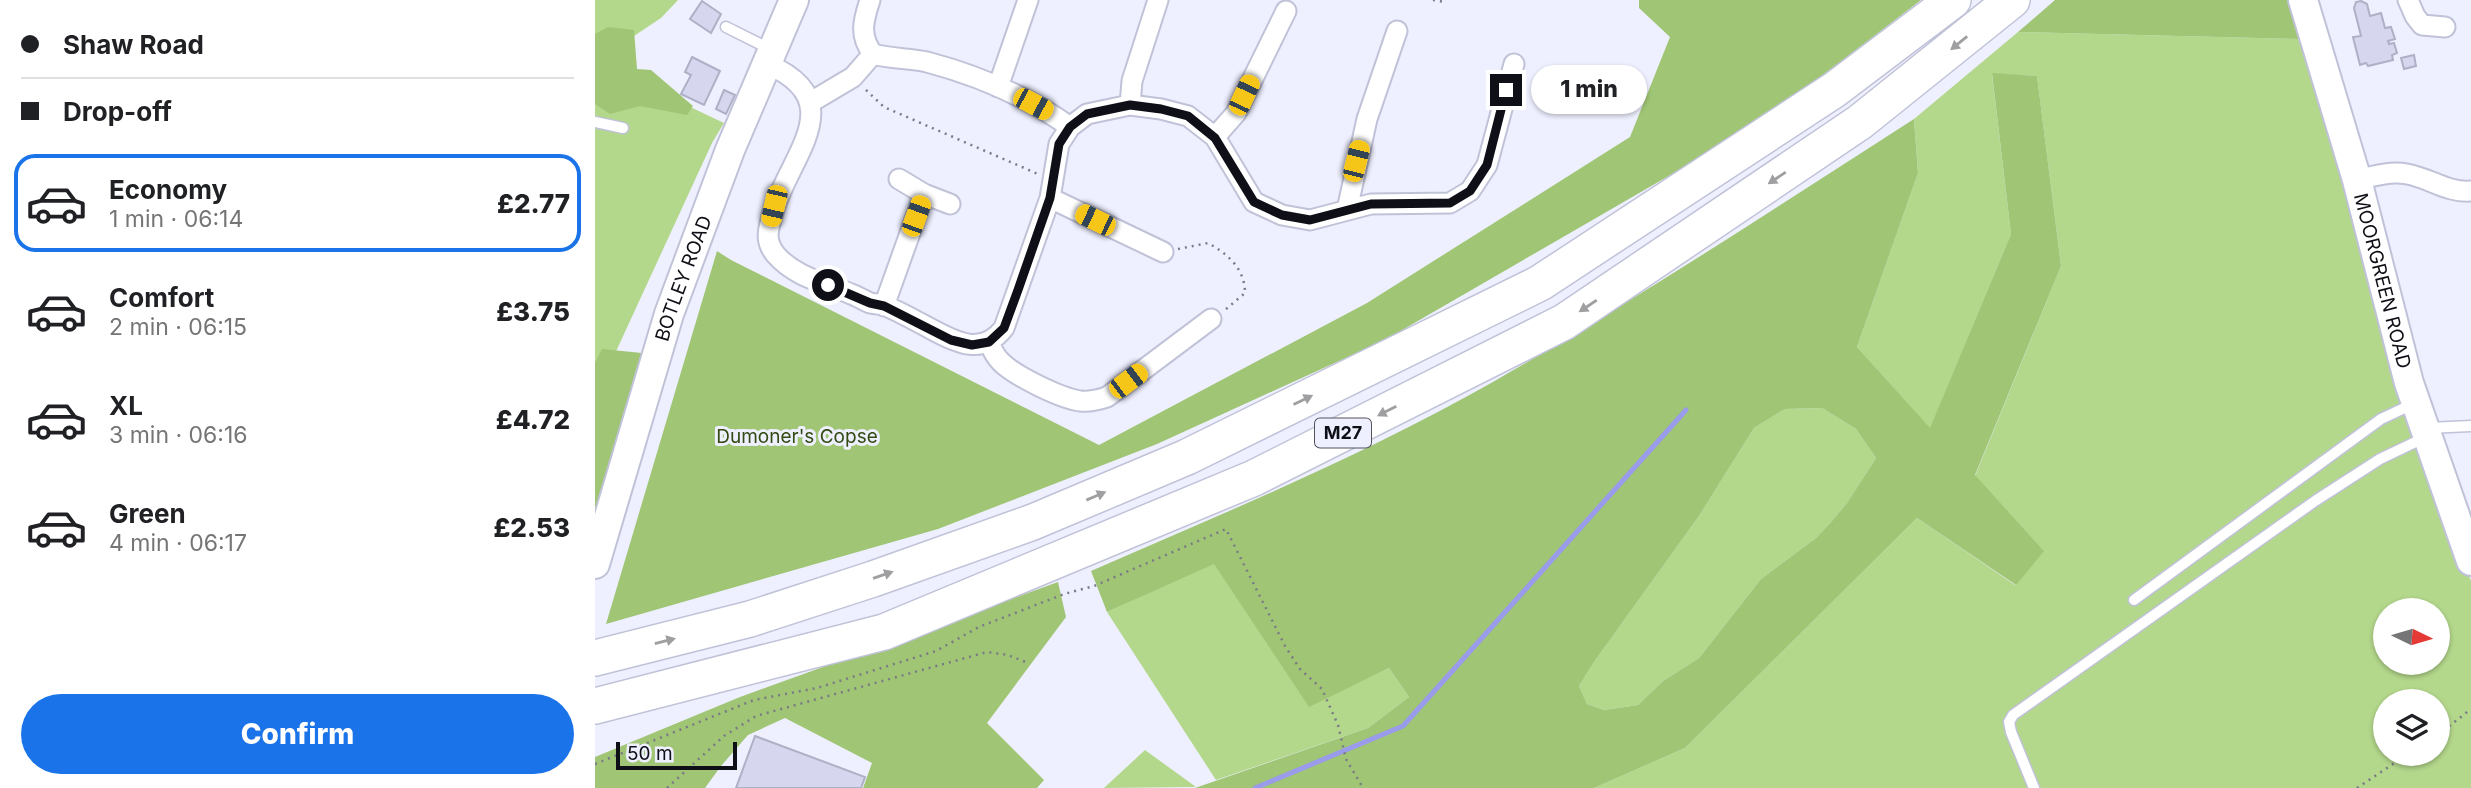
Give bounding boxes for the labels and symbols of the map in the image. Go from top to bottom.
one-way arrow [1950,35,1968,50]
callout: 1 min [1531,66,1646,114]
car [1226,72,1263,118]
route end [1490,74,1522,106]
car [1010,85,1057,123]
car [1341,138,1372,184]
one-way arrow [1767,172,1786,185]
car [760,183,789,229]
street label: MOORGREEN ROAD [2349,191,2416,371]
car [899,193,934,239]
car [1072,201,1119,239]
street label: BOTLEY ROAD [651,212,717,344]
route start [812,269,844,301]
one-way arrow [1578,299,1598,312]
car [1105,360,1152,402]
one-way arrow [1293,395,1313,406]
one-way arrow [1376,404,1396,416]
road number: M27 [1315,418,1371,447]
park label: Dumoner's Copse [716,425,878,448]
one-way arrow [1086,490,1107,501]
one-way arrow [873,569,894,580]
north arrow [2373,598,2450,676]
one-way arrow [655,635,676,645]
scale bar [616,739,737,771]

